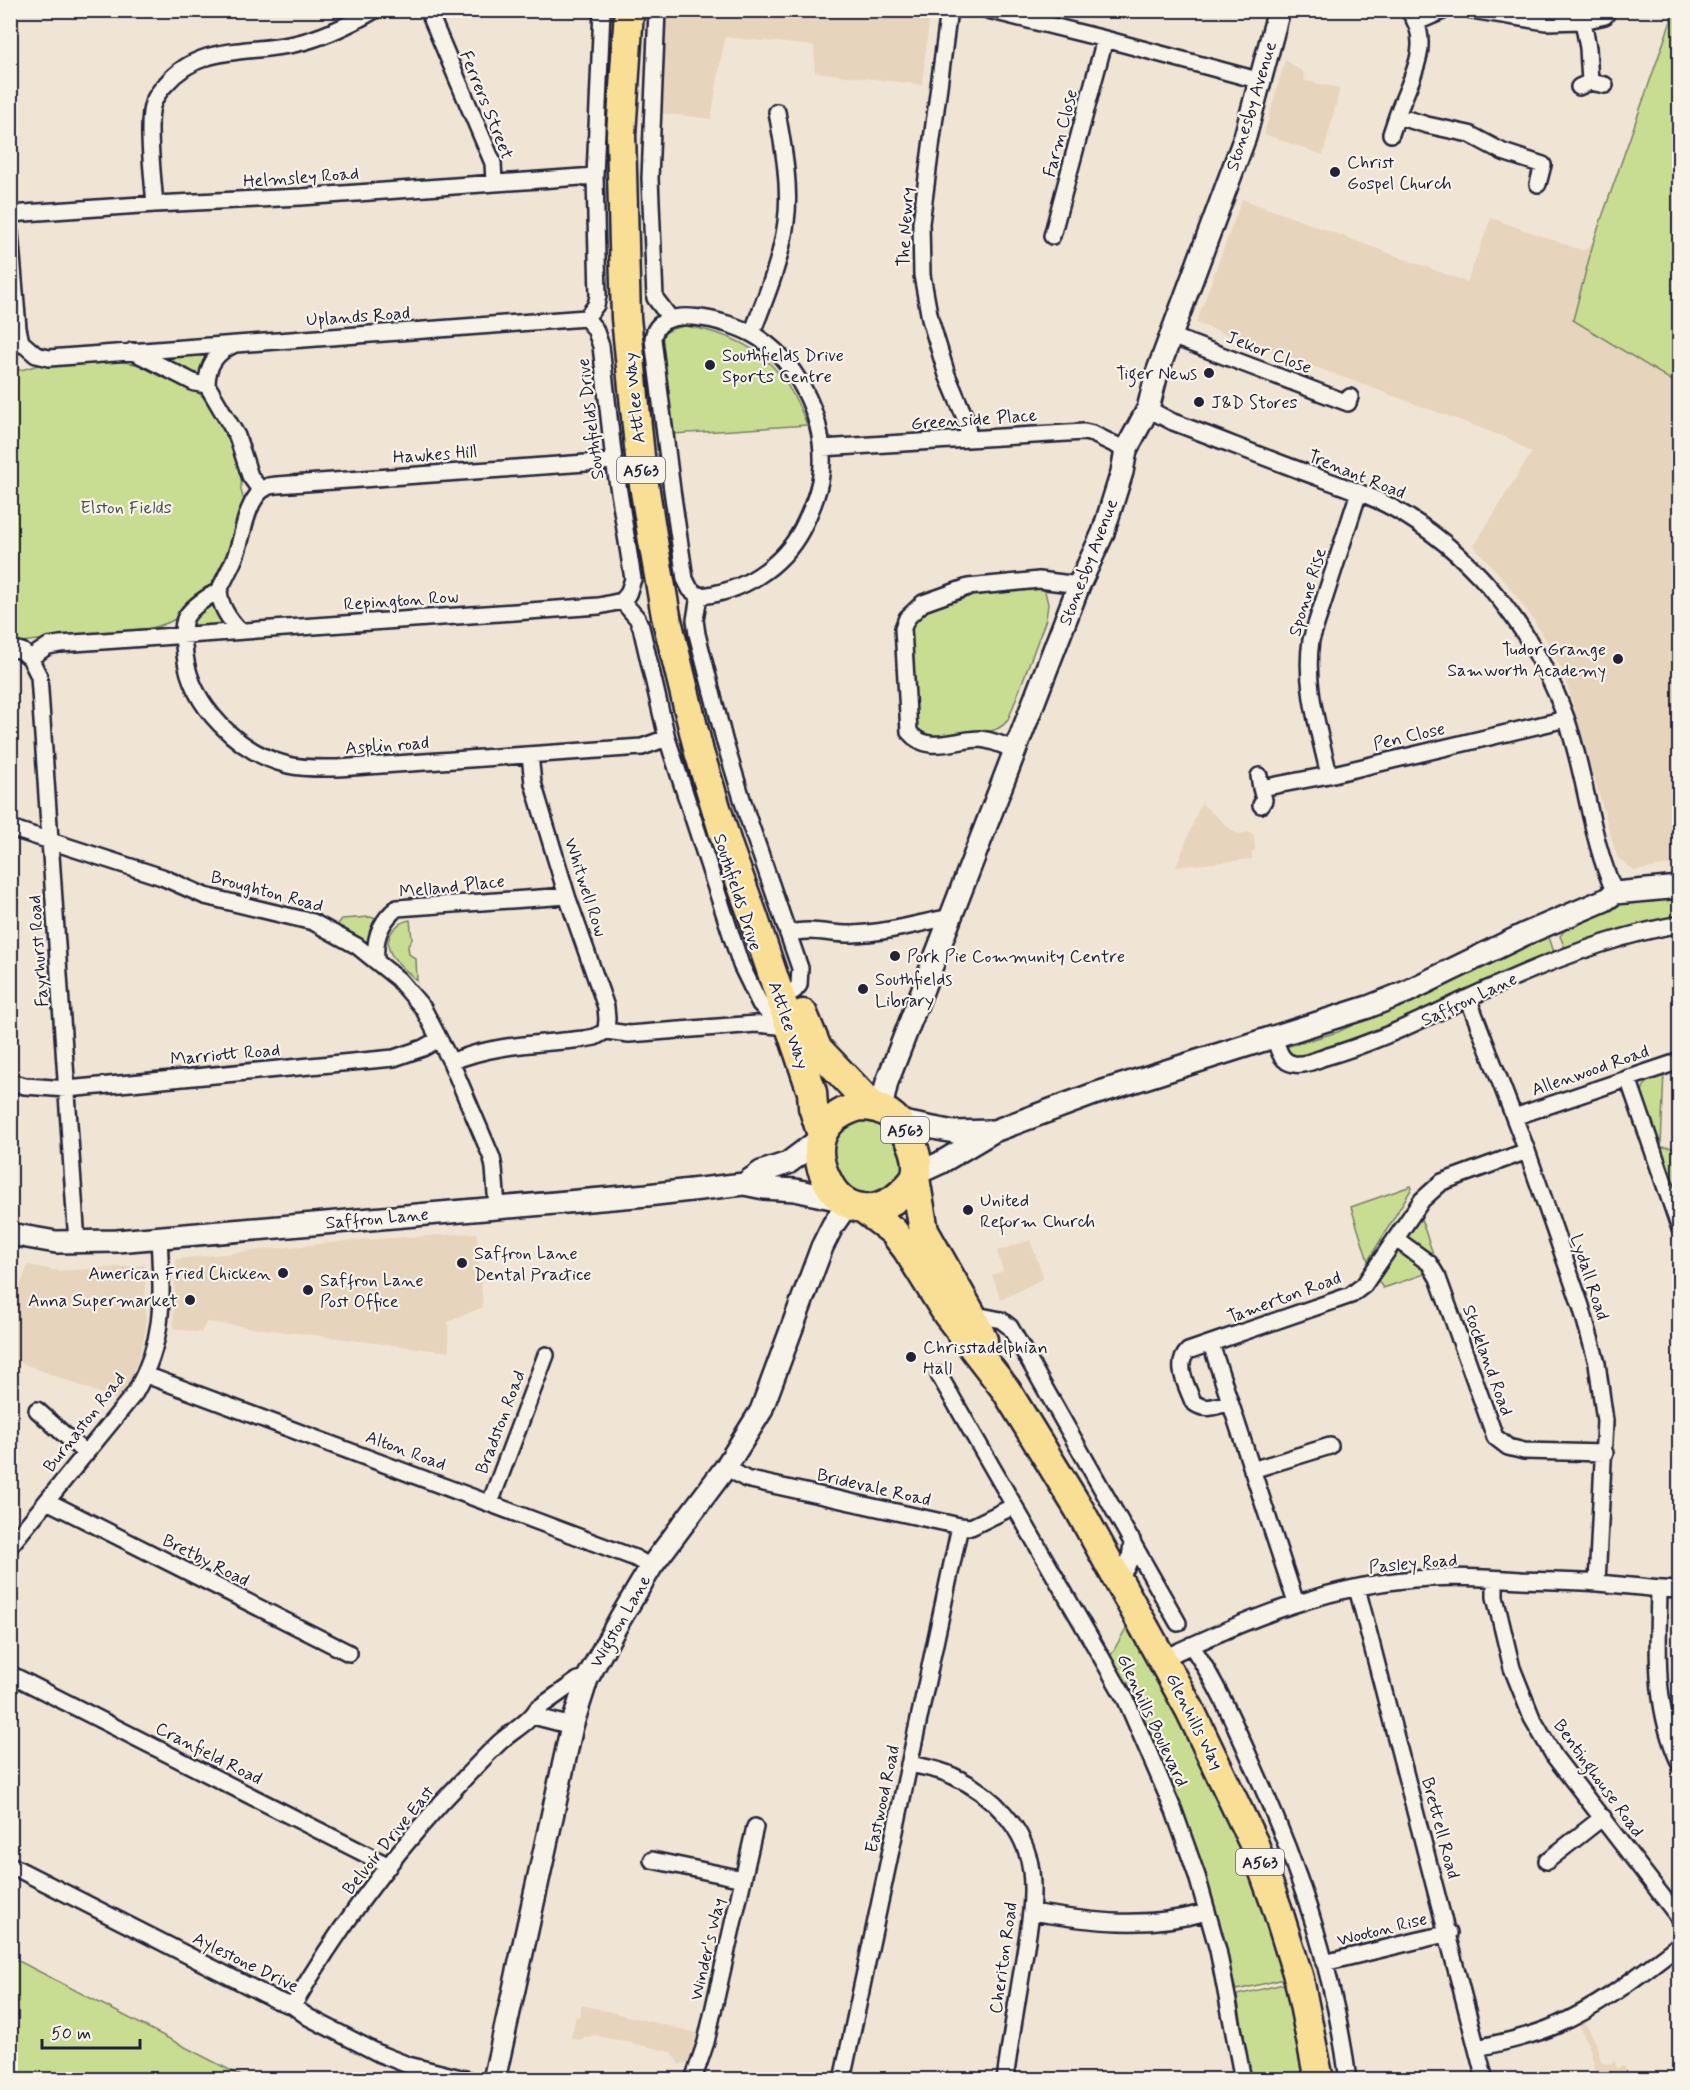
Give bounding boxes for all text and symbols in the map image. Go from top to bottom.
street label: Stonesby Avenue [1221,38,1283,174]
street label: Ferrers Street [453,47,519,163]
street label: Farm Close [1038,87,1084,180]
place label: Christ Gospel Church [1347,151,1452,196]
street label: Helmsley Road [242,162,360,194]
marker: Christ Gospel Church [1328,165,1342,179]
street label: The Newry [892,186,920,268]
street label: Uplands Road [305,301,411,333]
street label: Jekor Close [1222,326,1315,380]
place label: Southfields Drive Sports Centre [722,344,844,389]
street label: Attlee Way [618,351,652,445]
street label: Southfields Drive [572,357,610,481]
marker: Southfields Drive Sports Centre [703,358,717,372]
place label: Tiger News [1116,362,1197,388]
marker: Tiger News [1202,366,1216,380]
place label: J&D Stores [1211,391,1298,415]
marker: J&D Stores [1192,395,1206,409]
street label: Greenside Place [910,404,1038,436]
street label: Hawkes Hill [392,440,478,470]
street label: Trenant Road [1304,444,1409,505]
road number: A563 [617,457,665,483]
street label: Stonesby Avenue [1054,495,1124,629]
park label: Elston Fields [80,496,172,520]
street label: Sponne Rise [1283,545,1333,639]
street label: Repington Row [343,585,460,617]
place label: Tudor Grange Samworth Academy [1447,638,1606,683]
marker: Tudor Grange Samworth Academy [1611,652,1625,666]
street label: Pen Close [1371,717,1447,757]
street label: Asplin road [344,731,430,761]
street label: Southfields Drive [707,831,767,954]
street label: Whitwell Row [558,835,612,940]
street label: Broughton Road [208,865,326,918]
street label: Melland Place [398,870,506,904]
street label: Fayrhurst Road [23,894,55,1008]
place label: Pork Pie Community Centre [907,945,1125,969]
marker: Pork Pie Community Centre [888,949,902,963]
street label: Saffron Lane [1417,967,1521,1033]
place label: Southfields Library [875,968,952,1013]
street label: Attlee Way [762,978,814,1072]
marker: Southfields Library [856,982,870,996]
street label: Marriott Road [169,1038,281,1072]
street label: Allenwood Road [1528,1040,1652,1102]
road number: A563 [881,1117,929,1143]
place label: United Reform Church [980,1189,1095,1236]
street label: Saffron Lane [324,1203,430,1235]
marker: United Reform Church [961,1203,975,1217]
street label: Lydall Road [1564,1231,1614,1323]
place label: Saffron Lane Dental Practice [474,1242,592,1287]
marker: Saffron Lane Dental Practice [455,1256,469,1270]
place label: American Fried Chicken [88,1262,271,1286]
marker: American Fried Chicken [276,1266,290,1280]
street label: Tamerton Road [1224,1266,1345,1330]
place label: Saffron Lane Post Office [320,1269,424,1314]
marker: Saffron Lane Post Office [301,1283,315,1297]
place label: Anna Supermarket [28,1289,178,1313]
marker: Anna Supermarket [183,1293,197,1307]
street label: Stockland Road [1456,1302,1518,1419]
place label: Chrisstadelphian Hall [923,1336,1048,1381]
marker: Chrisstadelphian Hall [904,1350,918,1364]
street label: Bradston Road [470,1367,532,1478]
street label: Burnaston Road [38,1368,131,1478]
street label: Alton Road [362,1425,449,1477]
street label: Bridevale Road [814,1463,933,1513]
street label: Bretby Road [158,1529,253,1593]
street label: Pasley Road [1368,1548,1458,1580]
street label: Wigston Lane [585,1571,659,1673]
street label: Glenhills Boulevard [1111,1650,1193,1791]
street label: Glenhills Way [1159,1669,1229,1774]
street label: Bentinghouse Road [1546,1715,1649,1844]
street label: Cranfield Road [151,1717,266,1791]
street label: Eastwood Road [860,1743,906,1855]
street label: Brettell Road [1415,1775,1465,1882]
street label: Belvoir Drive East [337,1781,441,1900]
road number: A563 [1236,1849,1284,1875]
street label: Winder's Way [684,1895,731,2003]
street label: Cheriton Road [984,1901,1024,2015]
street label: Wooton Rise [1335,1907,1430,1953]
street label: Aylestone Drive [188,1927,303,1999]
scale bar [42,2012,140,2050]
text: 50 m [51,2022,91,2046]

